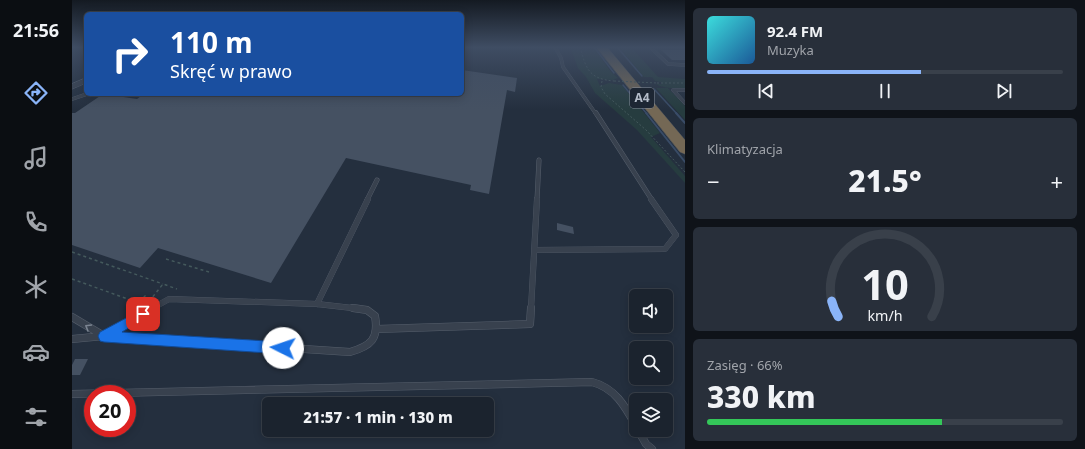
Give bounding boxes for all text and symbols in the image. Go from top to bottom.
text: 21:56 [13,18,59,42]
text: 92.4 FM [767,21,823,41]
text: 110 m [170,23,253,61]
icon: right [104,28,156,80]
text: Muzyka [767,41,814,59]
text: Skręć w prawo [170,59,292,83]
icon: directions [22,79,50,107]
icon: previous [755,80,777,102]
icon: pause [874,80,896,102]
icon: next [993,80,1015,102]
road number: A4 [630,88,654,108]
text: Klimatyzacja [707,140,783,158]
icon: music [22,144,50,172]
text: 21.5° [848,160,922,201]
text: − [707,166,720,196]
text: + [1050,166,1063,196]
icon: phone [22,208,50,236]
text: 10 [861,256,909,312]
icon: climate [22,273,50,301]
map controls [629,289,673,437]
button: sound [629,289,673,333]
pin [126,297,160,331]
icon: arrive [132,303,154,325]
text: km/h [867,306,903,325]
one-way arrow [85,324,92,331]
position arrow [262,327,304,369]
icon: car [22,338,50,366]
button: search [629,341,673,385]
text: Zasięg · 66% [707,356,783,374]
text: 330 km [707,376,816,417]
speed limit sign: 20 [84,385,136,437]
button: layers [629,393,673,437]
icon: filters [22,403,50,431]
text: 21:57 · 1 min · 130 m [303,407,453,427]

